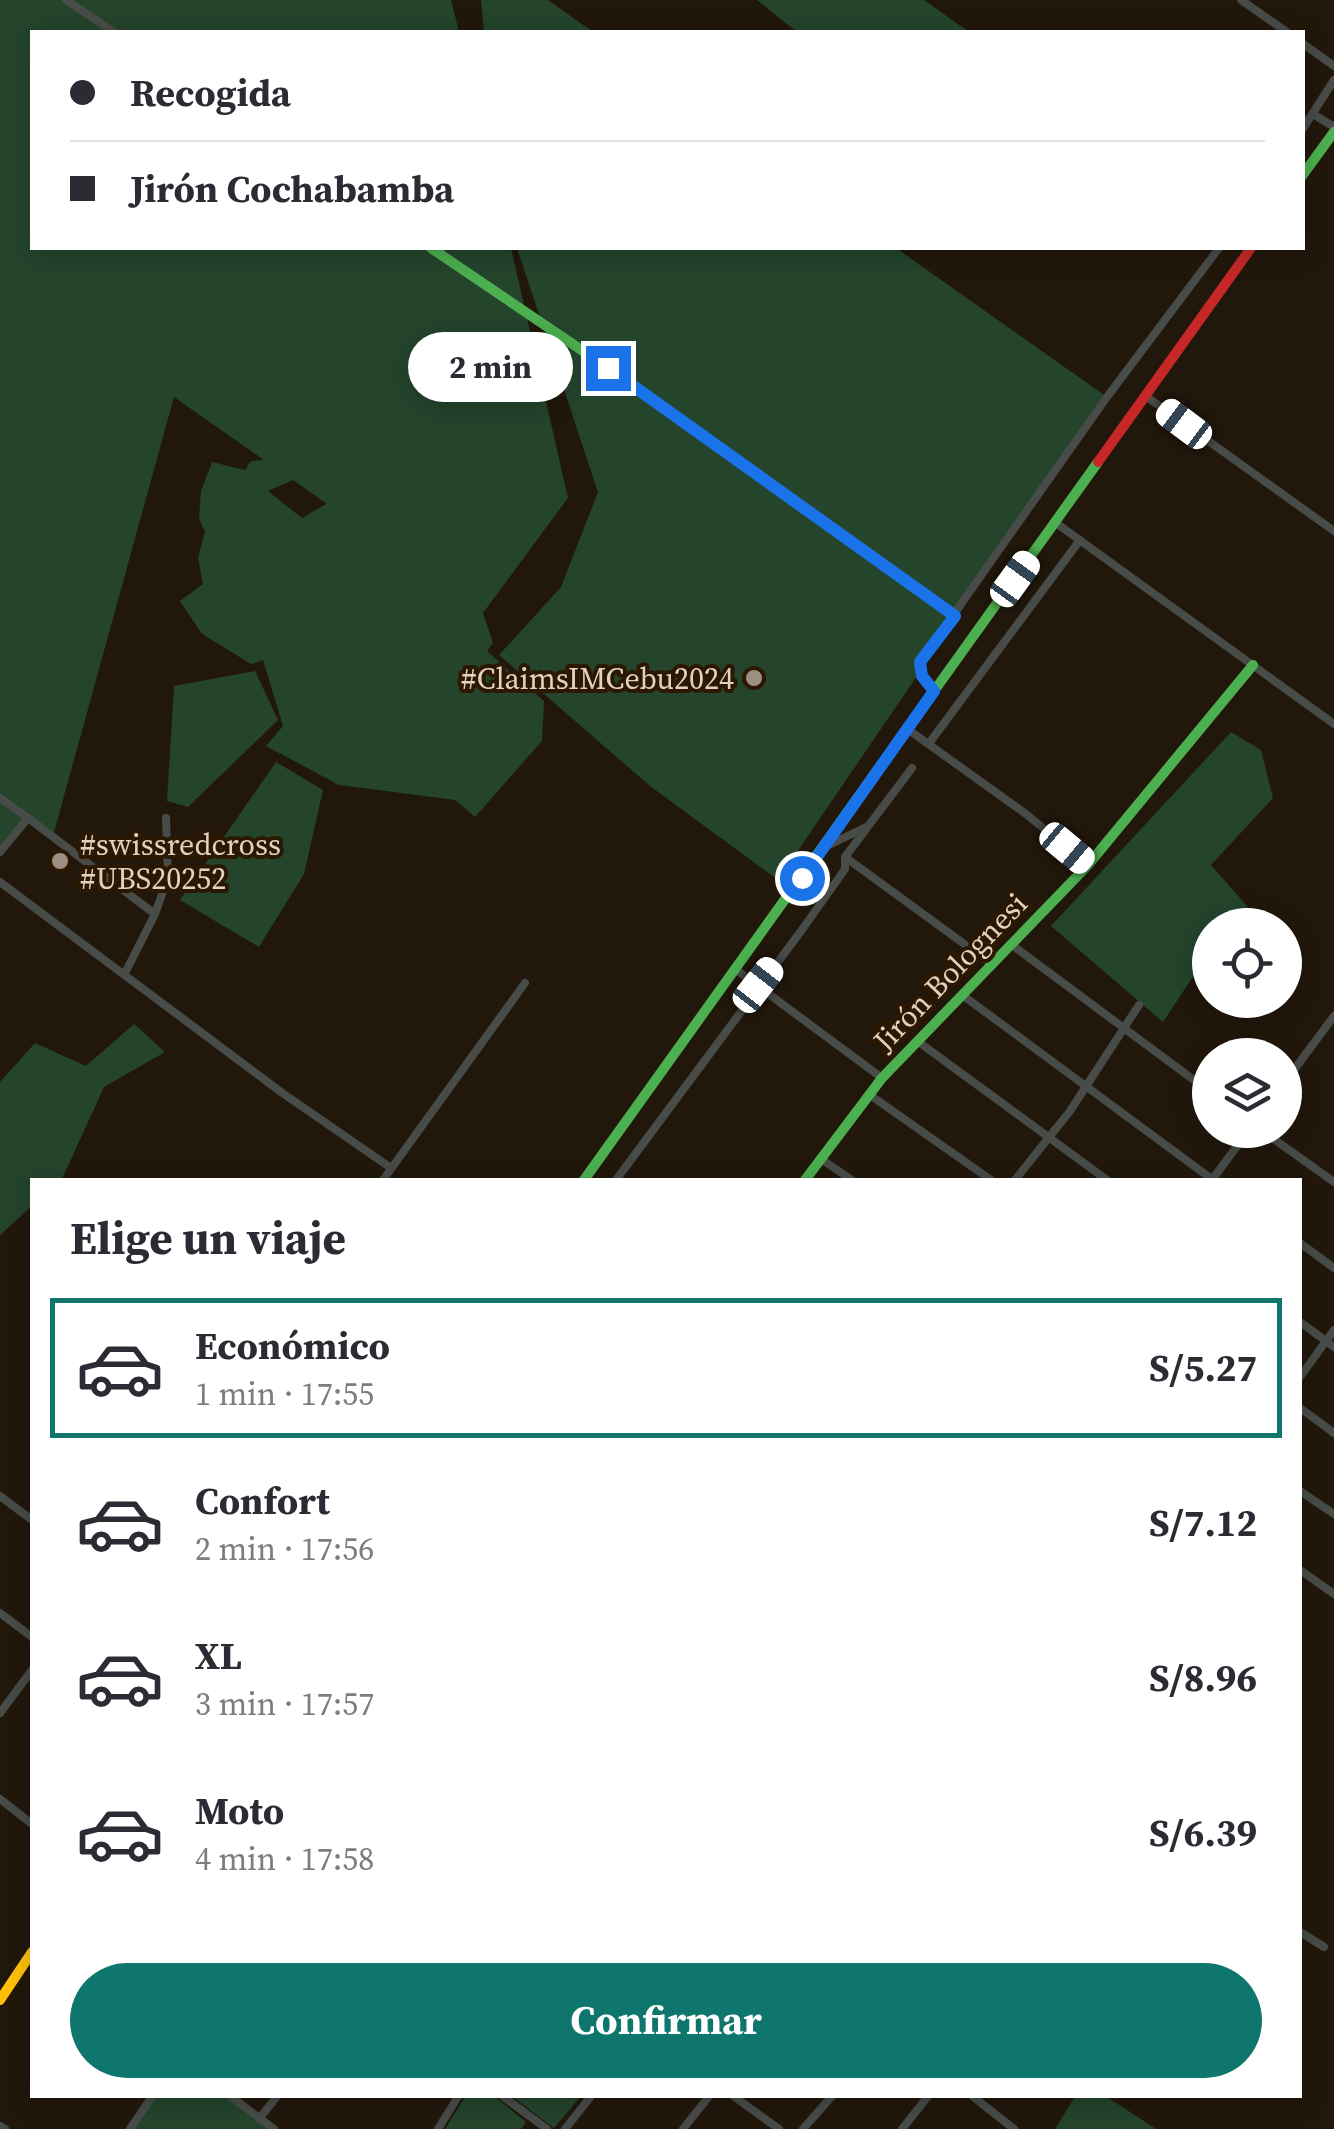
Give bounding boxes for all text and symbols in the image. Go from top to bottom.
text: Recogida [130,67,291,119]
text: Jirón Cochabamba [130,163,454,215]
callout: 2 min [408,333,573,403]
text: 2 min [449,345,532,389]
route end [586,346,631,391]
car [1151,394,1217,454]
car [985,546,1045,612]
place label: #ClaimsIMCebu2024 [461,658,734,699]
marker: #ClaimsIMCebu2024 [743,667,765,689]
car [1034,817,1100,879]
place label: #swissredcross #UBS20252 [80,824,281,899]
marker: #swissredcross #UBS20252 [49,850,71,872]
route start [780,856,825,901]
street label: Jirón Bolognesi [863,884,1036,1061]
map controls [1192,908,1302,1148]
button: locate [1192,908,1302,1018]
car [728,952,788,1018]
button: layers [1192,1038,1302,1148]
text: Elige un viaje [70,1207,346,1269]
text: Económico [195,1320,390,1372]
icon: car [75,1323,165,1413]
text: S/5.27 [1149,1342,1257,1394]
text: 1 min · 17:55 [195,1372,374,1416]
text: Confort [195,1475,330,1527]
icon: car [75,1478,165,1568]
text: S/7.12 [1149,1497,1257,1549]
text: 2 min · 17:56 [195,1527,374,1571]
text: XL [195,1630,242,1682]
icon: car [75,1633,165,1723]
text: S/8.96 [1149,1652,1257,1704]
text: 3 min · 17:57 [195,1682,374,1726]
text: Moto [195,1785,284,1837]
icon: car [75,1788,165,1878]
text: S/6.39 [1149,1807,1257,1859]
text: 4 min · 17:58 [195,1837,374,1881]
button: Confirmar [70,1963,1262,2078]

